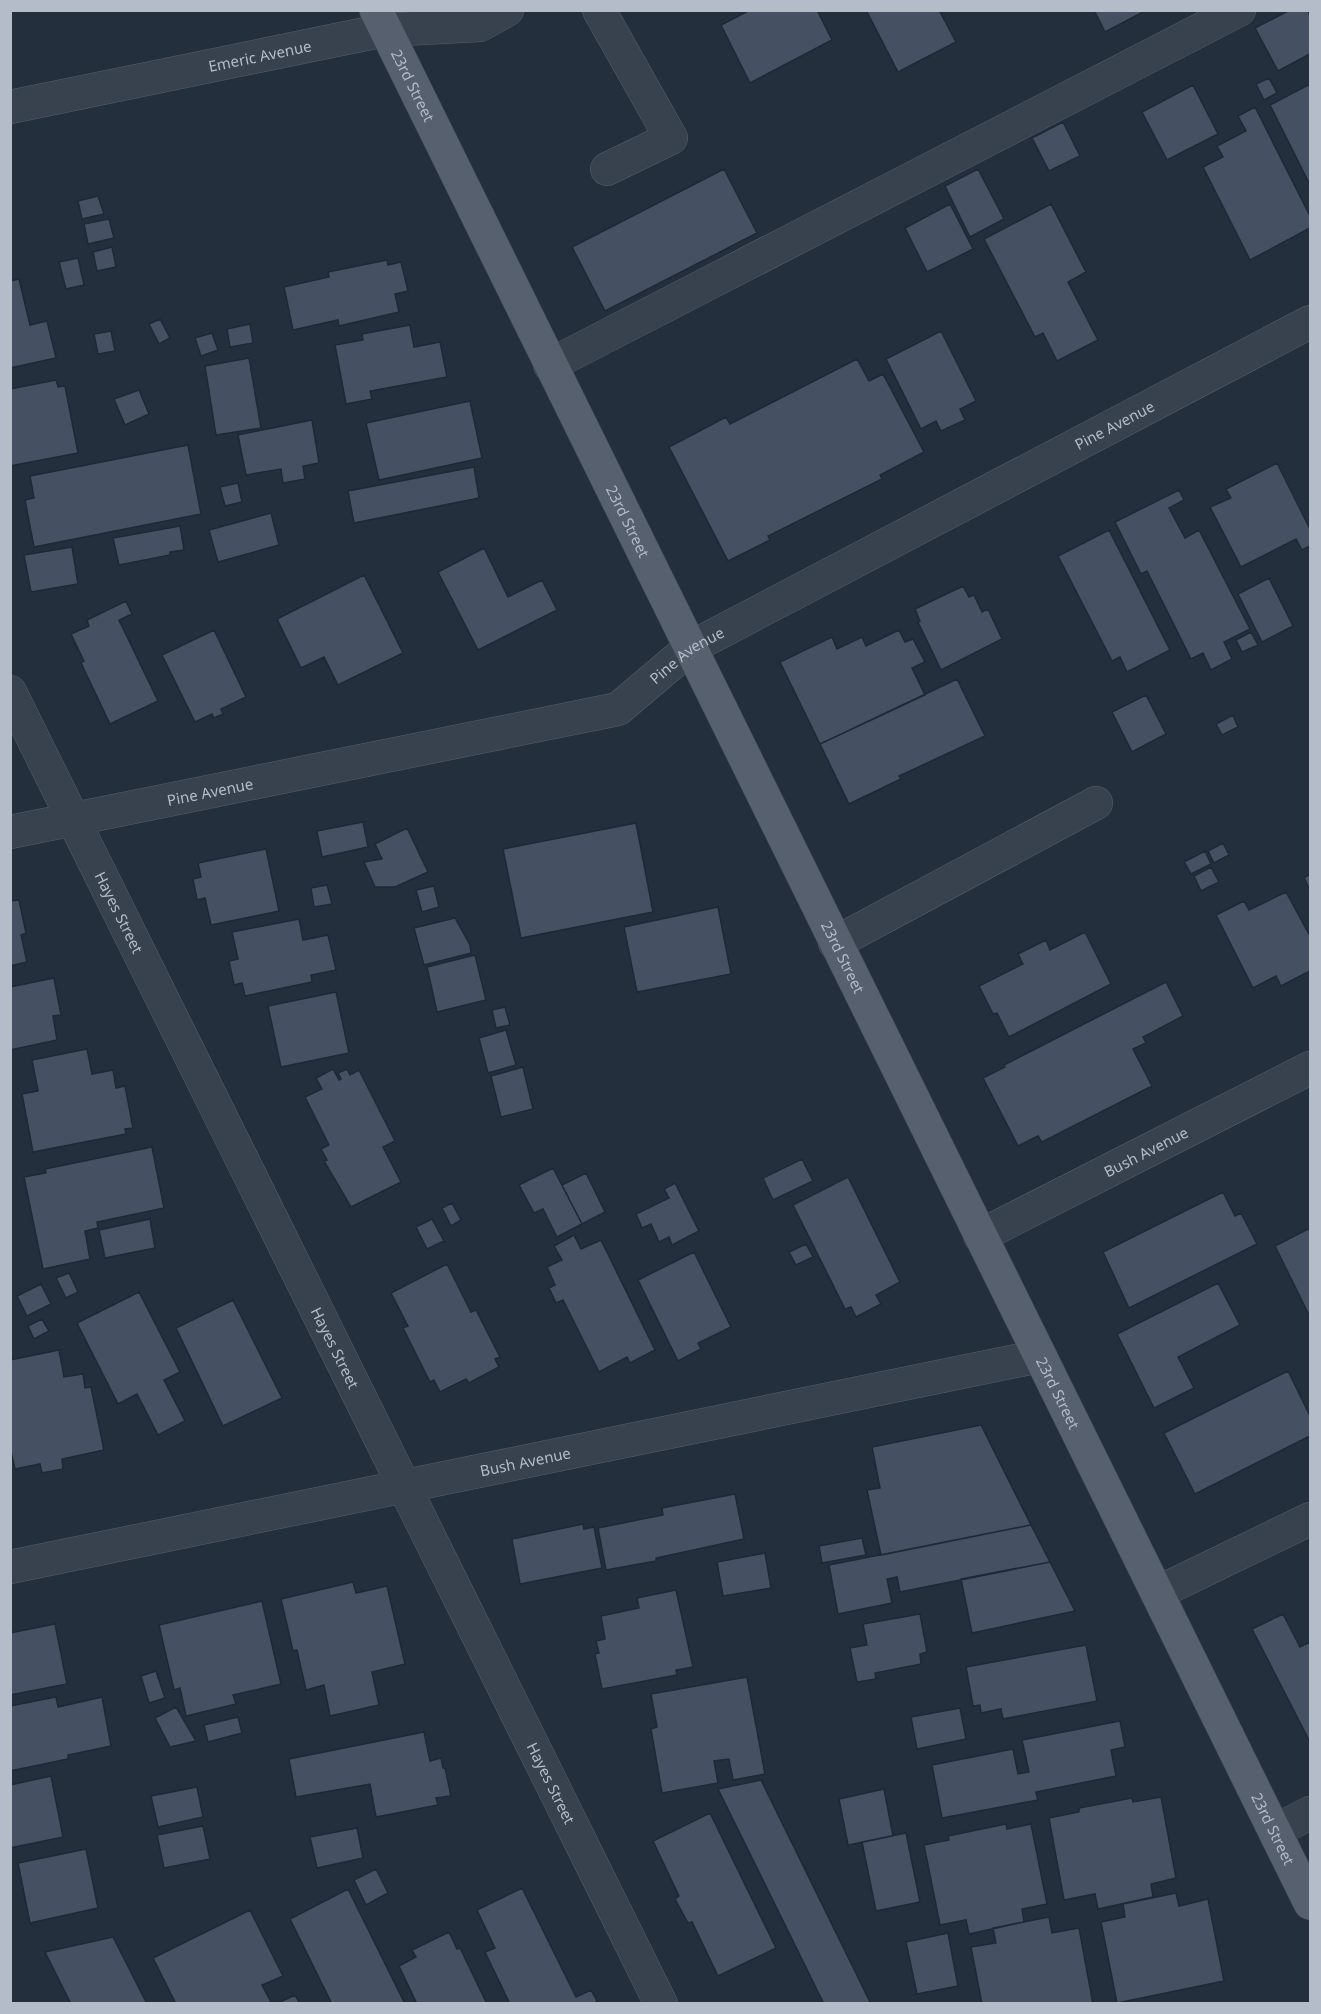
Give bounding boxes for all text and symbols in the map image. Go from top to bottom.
street label: Emeric Avenue [206,35,313,76]
street label: 23rd Street [387,46,440,125]
street label: Pine Avenue [1071,396,1158,454]
street label: 23rd Street [602,482,655,561]
street label: Pine Avenue [645,622,727,688]
street label: Pine Avenue [165,773,255,810]
street label: Hayes Street [91,868,148,957]
street label: 23rd Street [817,918,870,997]
street label: Bush Avenue [1100,1122,1191,1181]
street label: Hayes Street [307,1304,364,1392]
street label: 23rd Street [1032,1353,1085,1433]
street label: Bush Avenue [478,1442,572,1480]
street label: Hayes Street [523,1739,580,1828]
street label: 23rd Street [1247,1789,1300,1869]

